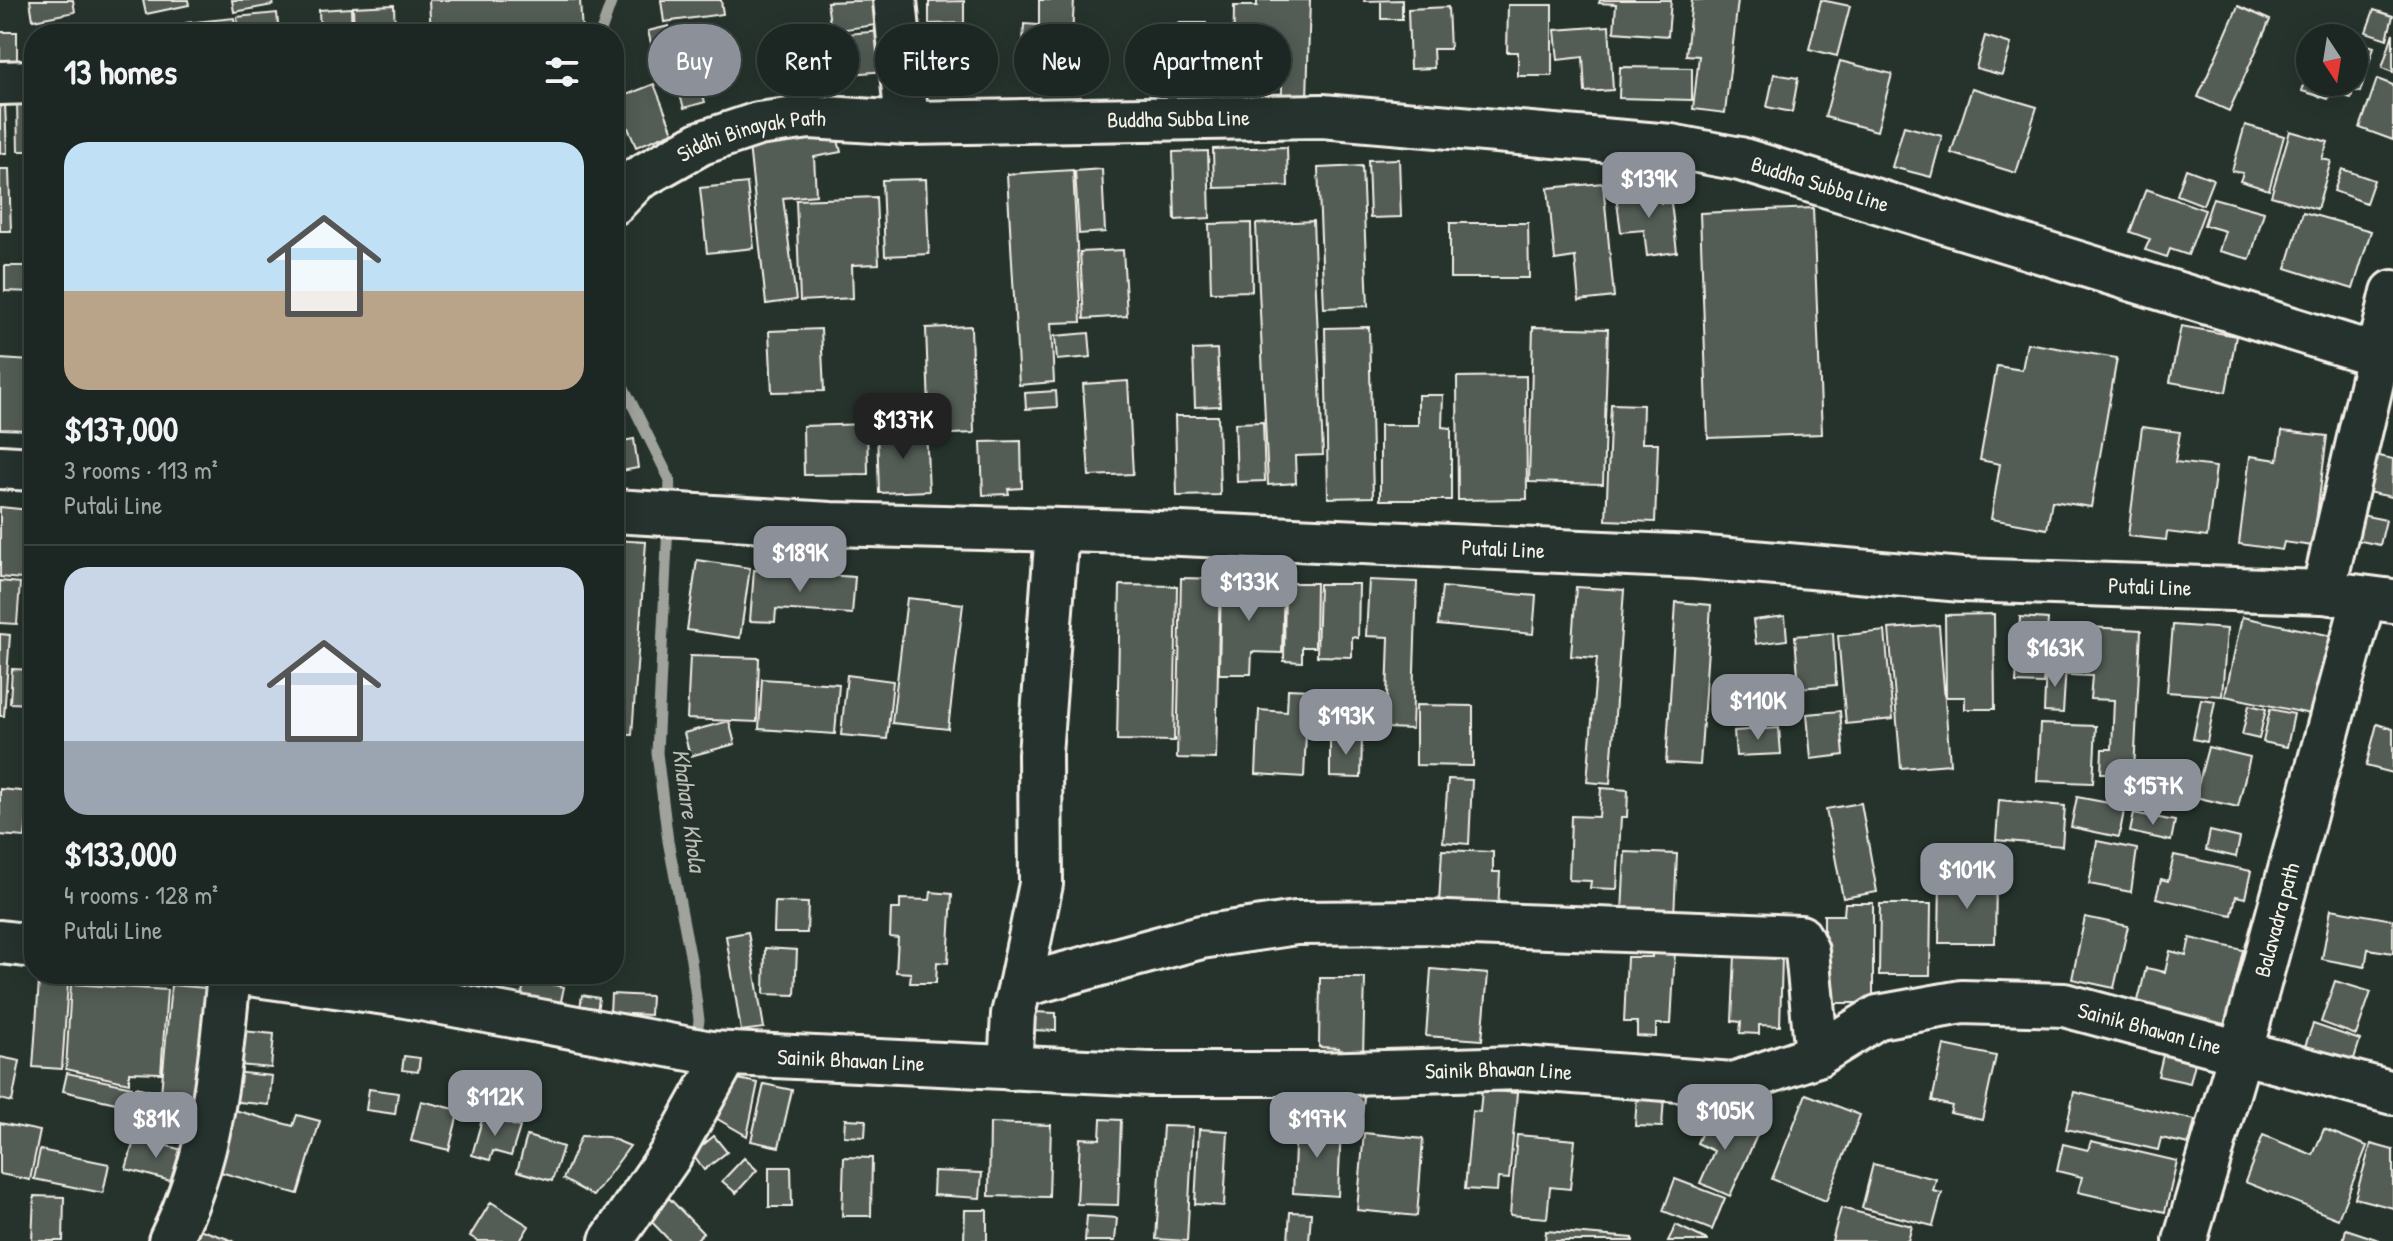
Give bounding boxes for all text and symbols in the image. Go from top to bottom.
chip: Buy [648,24,741,96]
chip: Rent [757,24,859,96]
chip: Filters [875,24,998,96]
chip: New [1014,24,1109,96]
chip: Apartment [1125,24,1291,96]
north arrow [2296,24,2368,96]
map controls [2296,24,2368,96]
text: 13 homes [64,49,177,95]
icon: filters [540,50,584,94]
street label: Siddhi Binayak Path [671,102,827,169]
street label: Buddha Subba Line [1107,102,1250,135]
street label: Buddha Subba Line [1748,148,1893,219]
pin: $139K [1593,152,1705,220]
text: $139K [1620,160,1678,195]
icon: home [252,194,396,338]
pin: $137K [847,393,959,461]
text: $137K [873,401,933,436]
text: $137,000 [64,406,178,452]
text: 3 rooms · 113 m² [64,452,218,487]
text: Putali Line [64,487,162,522]
pin: $189K [744,526,856,594]
street label: Putali Line [1461,532,1546,565]
text: $189K [771,534,829,569]
pin: $133K [1193,555,1305,623]
text: $133K [1219,563,1279,598]
street label: Putali Line [2108,570,2192,603]
icon: home [252,619,396,763]
pin: $163K [1999,621,2111,689]
text: $163K [2026,629,2084,664]
pin: $110K [1702,674,1814,742]
text: $110K [1729,682,1787,717]
pin: $193K [1290,689,1402,757]
text: $193K [1317,697,1375,732]
water label: Khahare Khola [666,746,715,876]
pin: $157K [2097,759,2209,827]
text: $157K [2123,767,2183,802]
text: $133,000 [64,831,177,877]
pin: $101K [1911,843,2023,911]
text: $101K [1938,851,1996,886]
street label: Balavadra path [2247,859,2306,980]
text: 4 rooms · 128 m² [64,877,218,912]
text: Putali Line [64,912,162,947]
street label: Sainik Bhawan Line [2075,994,2225,1062]
street label: Sainik Bhawan Line [777,1041,926,1078]
street label: Sainik Bhawan Line [1424,1053,1574,1087]
pin: $112K [439,1070,551,1138]
text: $112K [466,1078,524,1113]
pin: $105K [1669,1084,1781,1152]
pin: $81K [109,1092,203,1160]
pin: $197K [1261,1092,1373,1160]
text: $105K [1696,1092,1754,1127]
text: $81K [132,1100,180,1135]
text: $197K [1288,1100,1346,1135]

